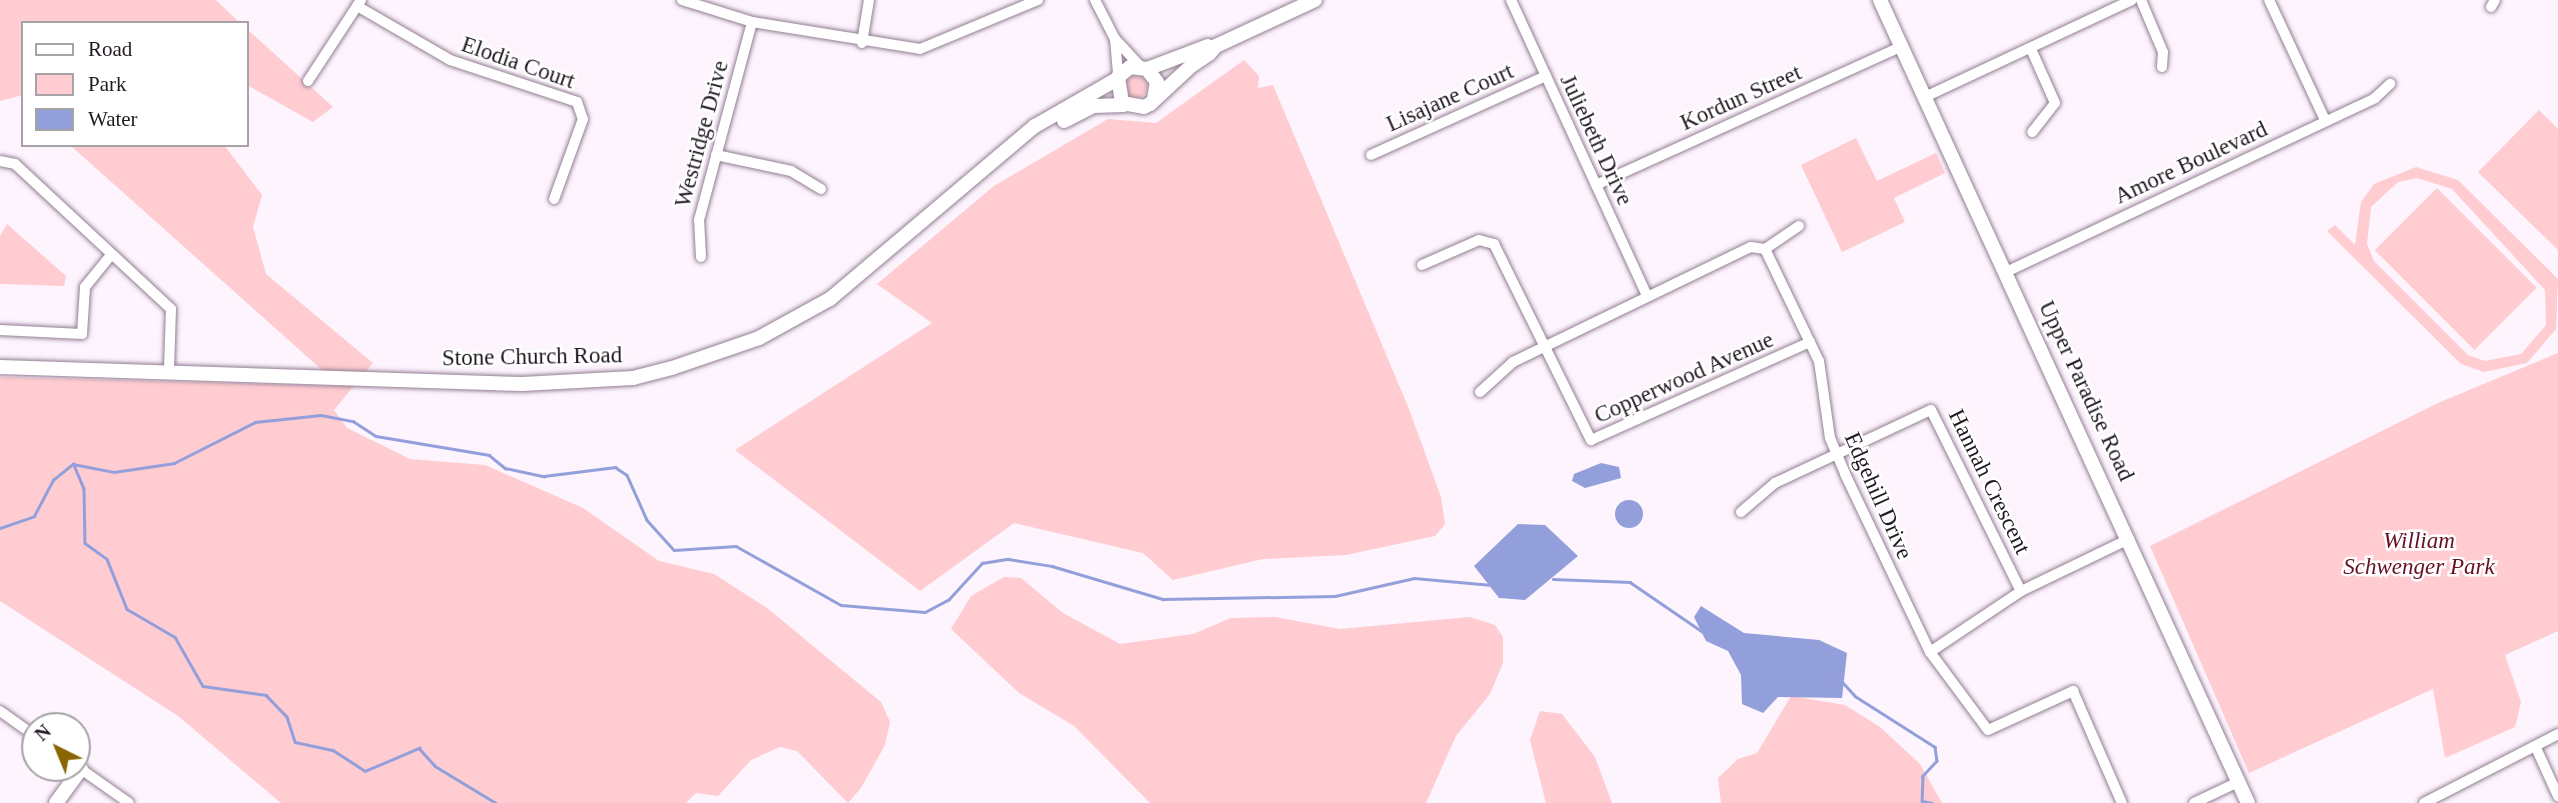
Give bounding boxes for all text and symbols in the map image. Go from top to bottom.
legend [21,21,248,147]
street label: Elodia Court [458,31,578,95]
text: Road [88,37,132,61]
street label: Westridge Drive [669,58,735,210]
street label: Lisajane Court [1382,58,1518,138]
street label: Kordun Street [1676,59,1806,137]
street label: Juliebeth Drive [1554,70,1638,210]
text: Park [88,72,127,96]
text: Water [88,107,138,131]
street label: Amore Boulevard [2110,116,2272,210]
street label: Upper Paradise Road [2032,297,2140,485]
street label: Copperwood Avenue [1590,326,1778,430]
street label: Stone Church Road [442,342,622,372]
street label: Hannah Crescent [1942,405,2036,559]
street label: Edgehill Drive [1838,428,1918,564]
park label: William Schwenger Park [2343,527,2495,581]
north arrow [21,712,91,782]
text: N [31,720,55,745]

